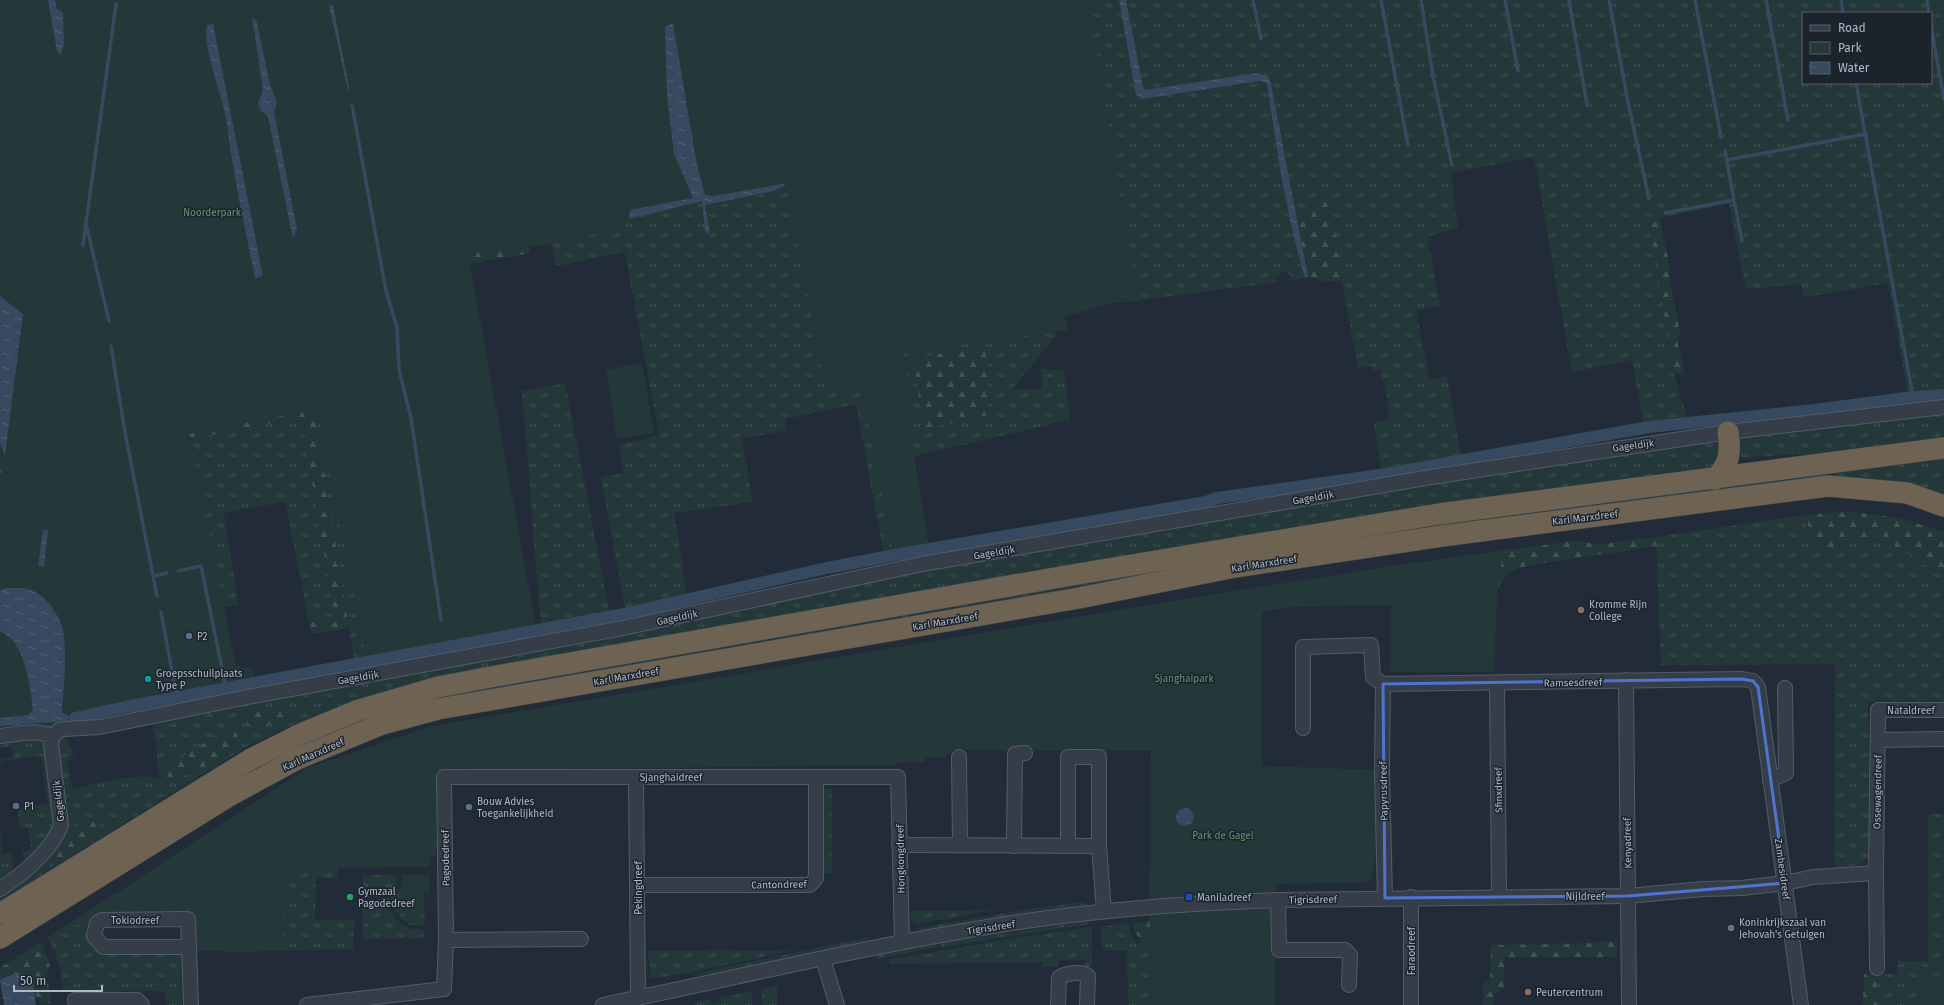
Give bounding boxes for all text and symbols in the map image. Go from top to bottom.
legend [1802,12,1932,84]
text: Road [1838,21,1866,35]
text: Park [1838,41,1862,55]
text: Water [1838,61,1870,75]
park label: Noorderpark [183,207,242,219]
street label: Gageldijk [1612,437,1656,455]
street label: Gageldijk [1292,488,1336,508]
street label: Karl Marxdreef [1551,508,1619,528]
street label: Gageldijk [973,543,1017,563]
street label: Karl Marxdreef [1230,553,1298,575]
place label: Kromme Rijn College [1589,599,1647,623]
marker: Kromme Rijn College [1576,605,1586,615]
street label: Gageldijk [656,608,700,628]
street label: Karl Marxdreef [911,610,980,634]
marker: P2 [184,631,194,641]
place label: P2 [197,631,208,643]
street label: Karl Marxdreef [592,665,661,689]
place label: Groepsschuilplaats Type P [156,668,243,692]
street label: Gageldijk [337,668,381,688]
park label: Sjanghaipark [1154,673,1214,685]
marker: Groepsschuilplaats Type P [143,674,153,684]
street label: Ramsesdreef [1544,676,1603,690]
street label: Nataldreef [1887,705,1936,717]
street label: Karl Marxdreef [281,736,347,774]
street label: Ossewagendreef [1871,754,1885,829]
street label: Papyrusdreef [1377,760,1391,821]
street label: Sfinxdreef [1493,766,1505,813]
street label: Sjanghaidreef [640,772,703,784]
street label: Gageldijk [51,779,67,822]
place label: Bouw Advies Toegankelijkheid [477,796,553,820]
marker: P1 [11,801,21,811]
place label: P1 [24,801,34,813]
marker: Bouw Advies Toegankelijkheid [464,802,474,812]
street label: Kenyadreef [1622,817,1634,869]
street label: Hongkongdreef [894,824,908,894]
street label: Pagodedreef [439,829,452,886]
park label: Park de Gagel [1192,830,1254,842]
street label: Zambesidreef [1772,838,1792,901]
street label: Pekingdreef [633,861,645,915]
street label: Cantondreef [751,879,808,891]
place label: Gymzaal Pagodedreef [358,886,415,910]
street label: Nijldreef [1565,891,1605,903]
marker: Gymzaal Pagodedreef [345,892,355,902]
marker: Maniladreef [1184,892,1194,902]
place label: Maniladreef [1197,892,1252,904]
street label: Tigrisdreef [1289,894,1338,906]
street label: Tokiodreef [111,915,160,927]
place label: Koninkrijkszaal van Jehovah's Getuigen [1739,917,1826,941]
street label: Tigrisdreef [966,918,1017,938]
marker: Koninkrijkszaal van Jehovah's Getuigen [1726,923,1736,933]
street label: Faraodreef [1406,926,1418,975]
scale bar [14,967,102,993]
text: 50 m [20,974,46,988]
marker: Peutercentrum [1523,987,1533,997]
place label: Peutercentrum [1536,987,1603,999]

